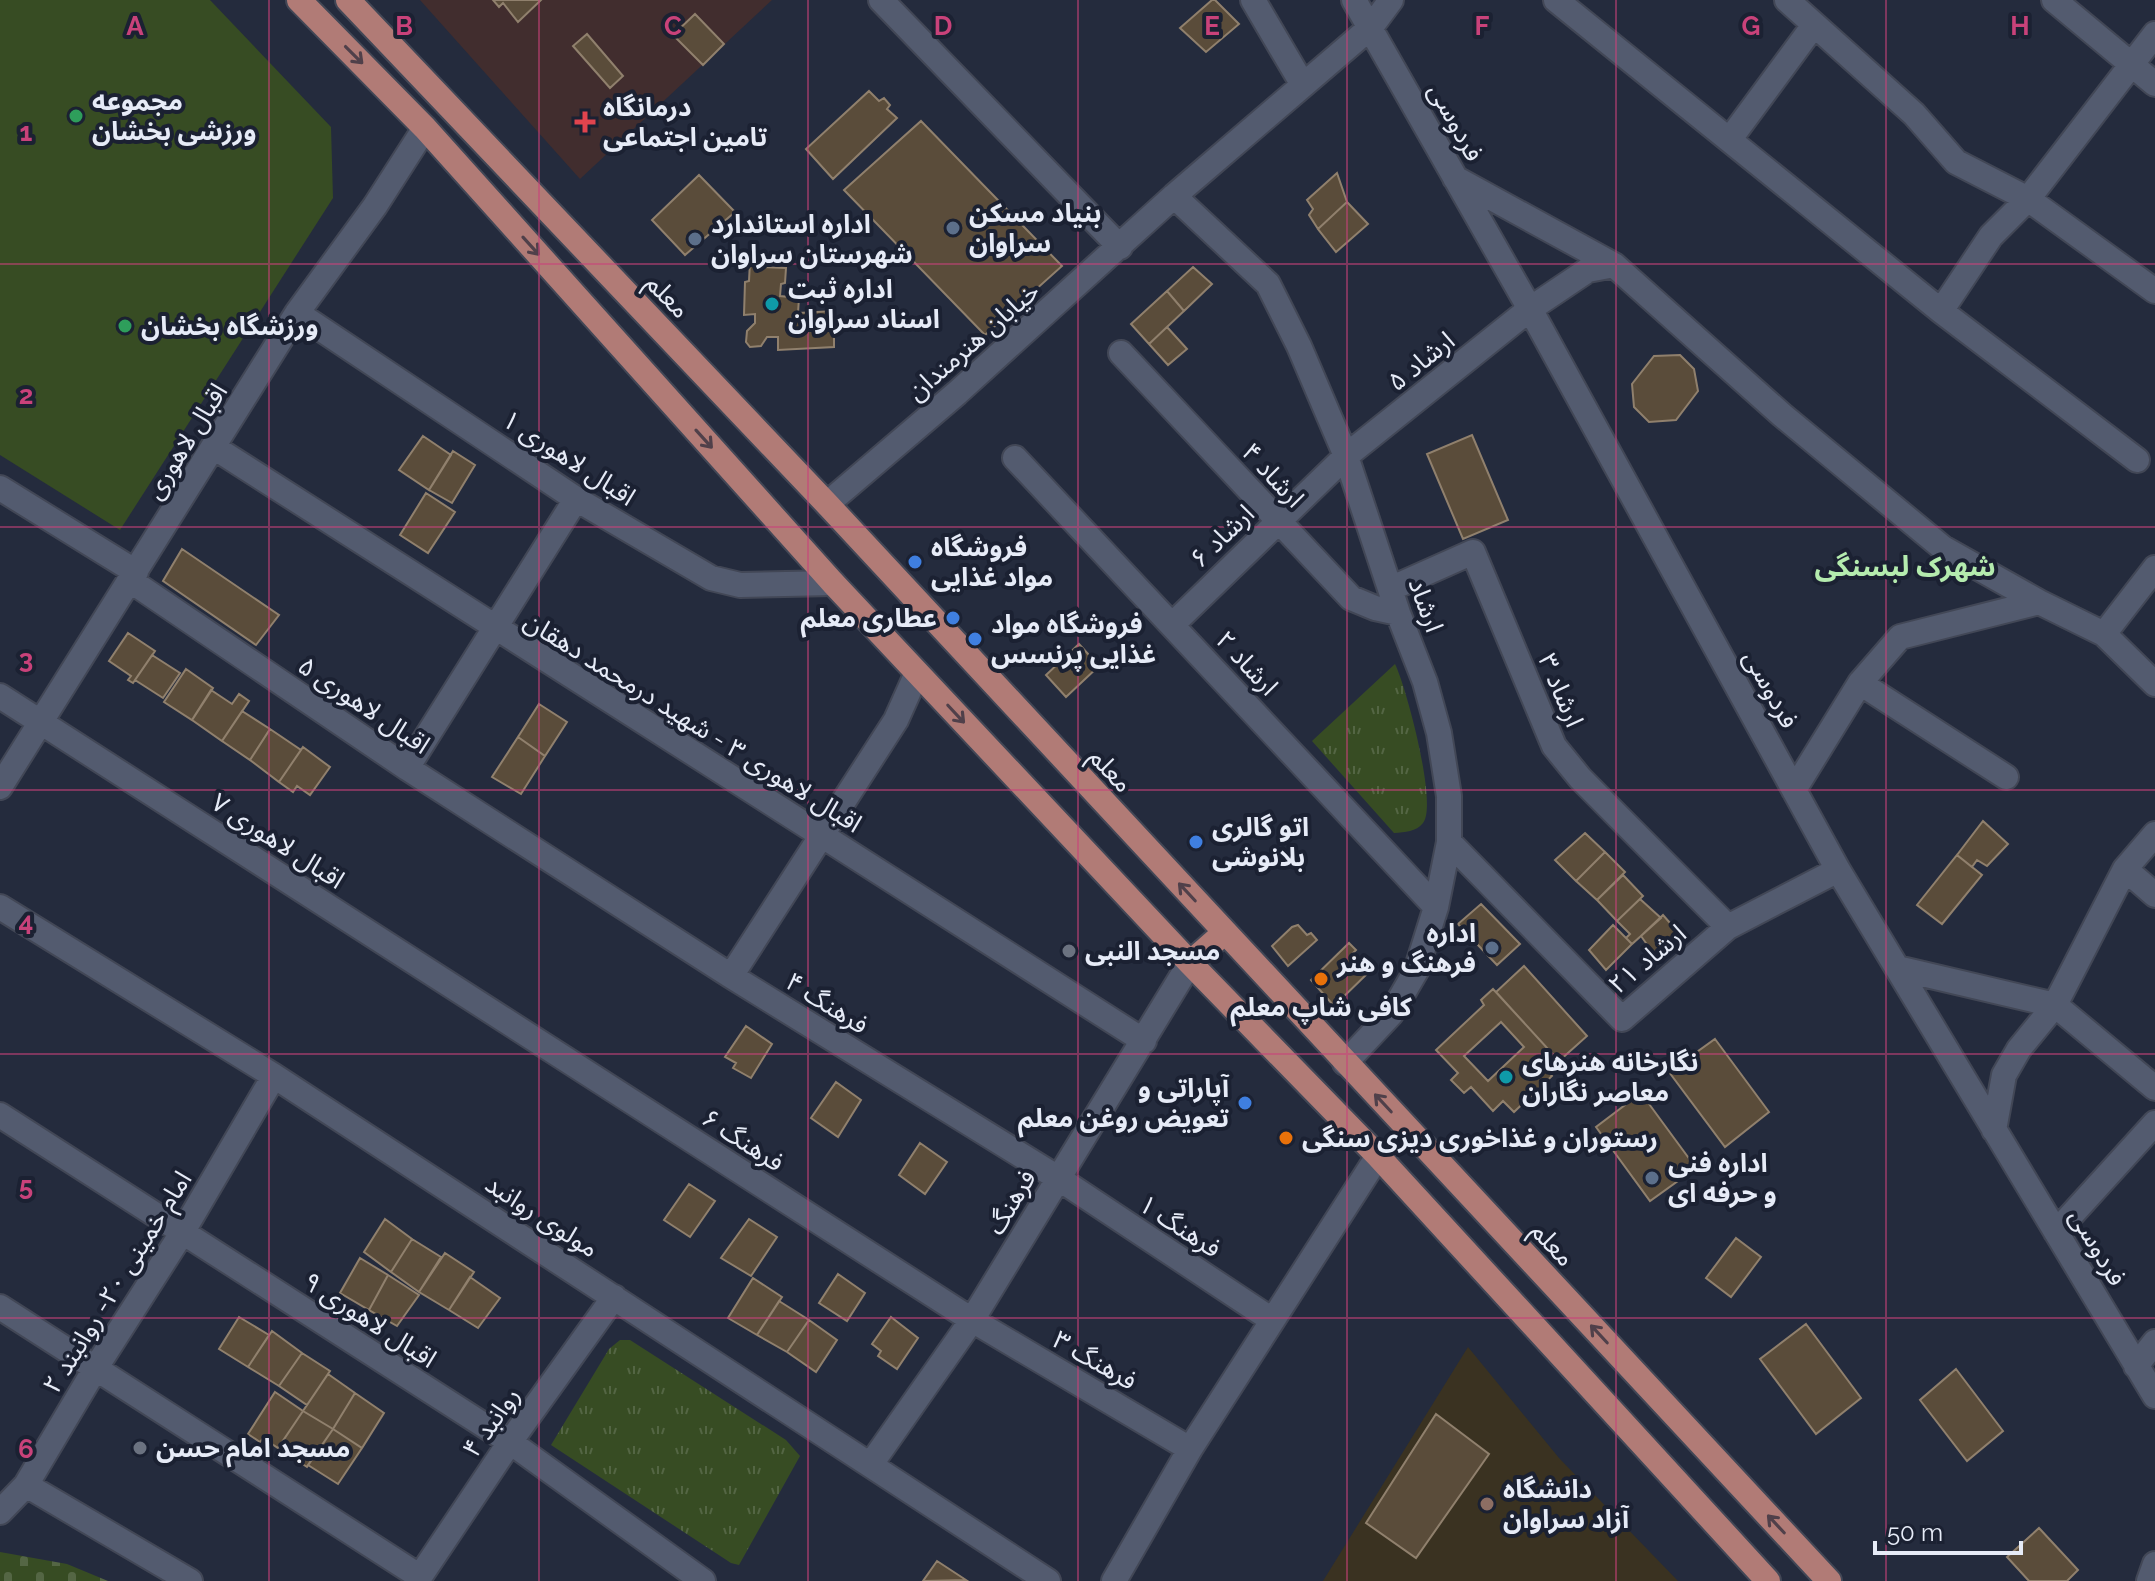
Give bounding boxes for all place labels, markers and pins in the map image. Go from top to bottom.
place label: مجموعه ورزشی بخشان [92,86,256,146]
place label: درمانگاه تامین اجتماعی [603,92,767,152]
marker: مجموعه ورزشی بخشان [67,107,85,125]
marker: درمانگاه تامین اجتماعی [574,111,596,133]
place label: بنیاد مسکن سراوان [969,198,1102,258]
place label: اداره استاندارد شهرستان سراوان [711,209,913,269]
marker: بنیاد مسکن سراوان [944,219,962,237]
marker: اداره استاندارد شهرستان سراوان [686,230,704,248]
place label: اداره ثبت اسناد سراوان [788,274,940,334]
marker: اداره ثبت اسناد سراوان [763,295,781,313]
place label: ورزشگاه بخشان [141,311,318,341]
marker: ورزشگاه بخشان [116,317,134,335]
place label: فروشگاه مواد غذایی [931,532,1053,592]
marker: فروشگاه مواد غذایی [906,553,924,571]
place label: عطاری معلم [801,603,937,638]
marker: عطاری معلم [944,609,962,627]
place label: فروشگاه مواد غذایی پرنسس [991,609,1156,672]
marker: فروشگاه مواد غذایی پرنسس [966,630,984,648]
place label: اتو گالری بلانوشی [1212,812,1309,872]
marker: اتو گالری بلانوشی [1187,833,1205,851]
place label: اداره فرهنگ و هنر [1336,918,1476,978]
place label: مسجد النبی [1085,936,1220,966]
marker: اداره فرهنگ و هنر [1483,939,1501,957]
marker: مسجد النبی [1060,942,1078,960]
marker: کافی شاپ معلم [1312,970,1330,988]
place label: کافی شاپ معلم [1230,992,1413,1027]
place label: نگارخانه هنرهای معاصر نگاران [1522,1047,1698,1107]
marker: نگارخانه هنرهای معاصر نگاران [1497,1068,1515,1086]
place label: آپاراتی و تعویض روغن معلم [1018,1073,1230,1138]
marker: آپاراتی و تعویض روغن معلم [1236,1094,1254,1112]
place label: رستوران و غذاخوری دیزی سنگی [1302,1123,1658,1153]
marker: رستوران و غذاخوری دیزی سنگی [1277,1129,1295,1147]
place label: اداره فنی و حرفه ای [1668,1148,1777,1208]
marker: اداره فنی و حرفه ای [1643,1169,1661,1187]
place label: مسجد امام حسن [156,1433,350,1468]
marker: مسجد امام حسن [131,1439,149,1457]
place label: دانشگاه آزاد سراوان [1503,1474,1630,1534]
marker: دانشگاه آزاد سراوان [1478,1495,1496,1513]

